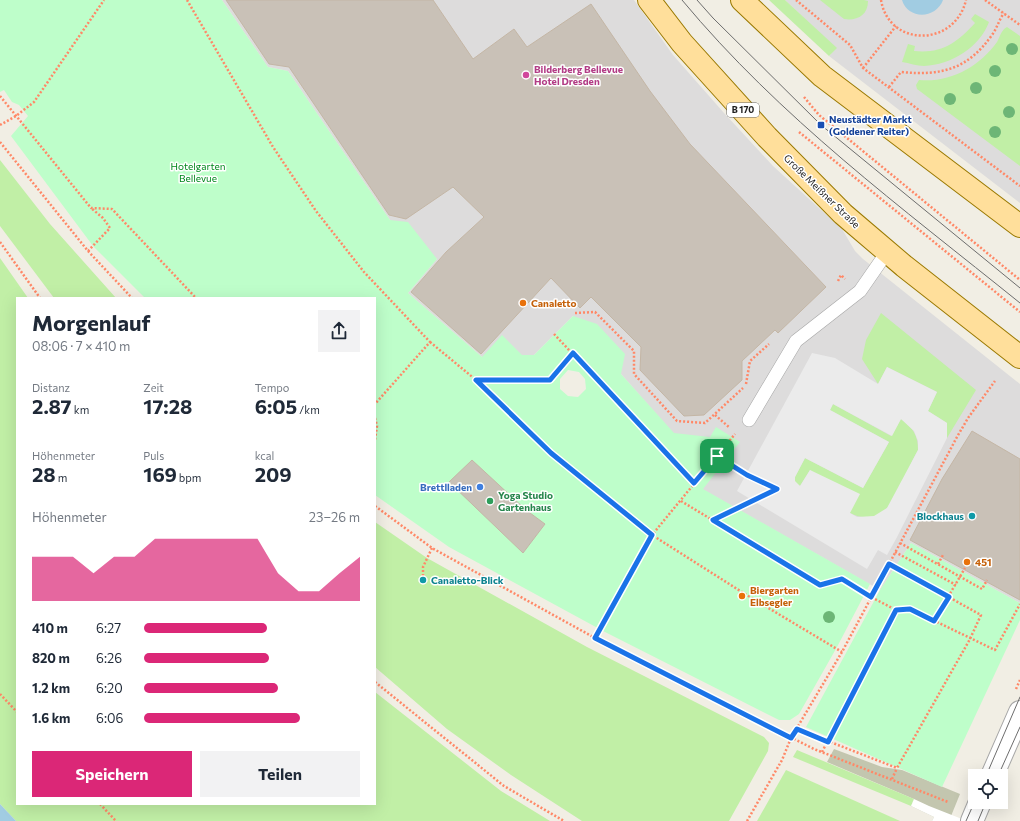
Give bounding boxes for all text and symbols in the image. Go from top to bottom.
place label: Bilderberg Bellevue Hotel Dresden [534,63,623,87]
marker: Bilderberg Bellevue Hotel Dresden [521,70,531,80]
road number: B 170 [727,103,759,117]
place label: Neustädter Markt (Goldener Reiter) [829,113,912,137]
marker: Neustädter Markt (Goldener Reiter) [816,120,826,130]
street label: Große Meißner Straße [782,152,862,230]
park label: Hotelgarten Bellevue [171,160,225,184]
place label: Canaletto [531,297,577,309]
marker: Canaletto [518,298,528,308]
text: Morgenlauf [32,309,151,336]
button: share [318,310,360,352]
text: 08:06 · 7 × 410 m [32,338,130,354]
text: Distanz [32,381,70,394]
text: Zeit [143,381,164,394]
text: Tempo [255,381,289,394]
text: 2.87 [32,394,72,418]
text: 17:28 [143,394,192,418]
text: 6:05 [255,394,297,418]
text: km [72,403,89,416]
text: /km [297,403,320,416]
pin [700,439,734,473]
icon: arrive [706,445,728,467]
text: Höhenmeter [32,449,95,462]
text: Puls [143,449,164,462]
text: kcal [255,449,274,462]
text: 28 [32,462,56,486]
text: 169 [143,462,177,486]
text: 209 [255,462,292,486]
text: m [56,471,67,484]
text: bpm [177,471,201,484]
place label: Brettlladen [420,481,472,493]
marker: Brettlladen [475,482,485,492]
place label: Yoga Studio Gartenhaus [498,489,553,513]
marker: Yoga Studio Gartenhaus [485,496,495,506]
text: Höhenmeter [32,509,107,525]
text: 23–26 m [309,509,360,525]
place label: Blockhaus [917,510,964,522]
marker: Blockhaus [967,511,977,521]
place label: 451 [975,556,992,568]
marker: 451 [962,557,972,567]
place label: Canaletto-Blick [431,574,504,586]
marker: Canaletto-Blick [418,575,428,585]
place label: Biergarten Elbsegler [750,584,799,608]
marker: Biergarten Elbsegler [737,591,747,601]
text: 410 m [32,620,68,636]
text: 6:27 [96,620,121,636]
text: 820 m [32,650,70,666]
text: 6:26 [96,650,122,666]
text: 1.2 km [32,680,70,696]
text: 6:20 [96,680,123,696]
text: 1.6 km [32,710,70,726]
text: 6:06 [96,710,123,726]
button: Speichern [32,751,192,797]
button: Teilen [200,751,360,797]
map controls [968,769,1008,809]
button: locate [968,769,1008,809]

